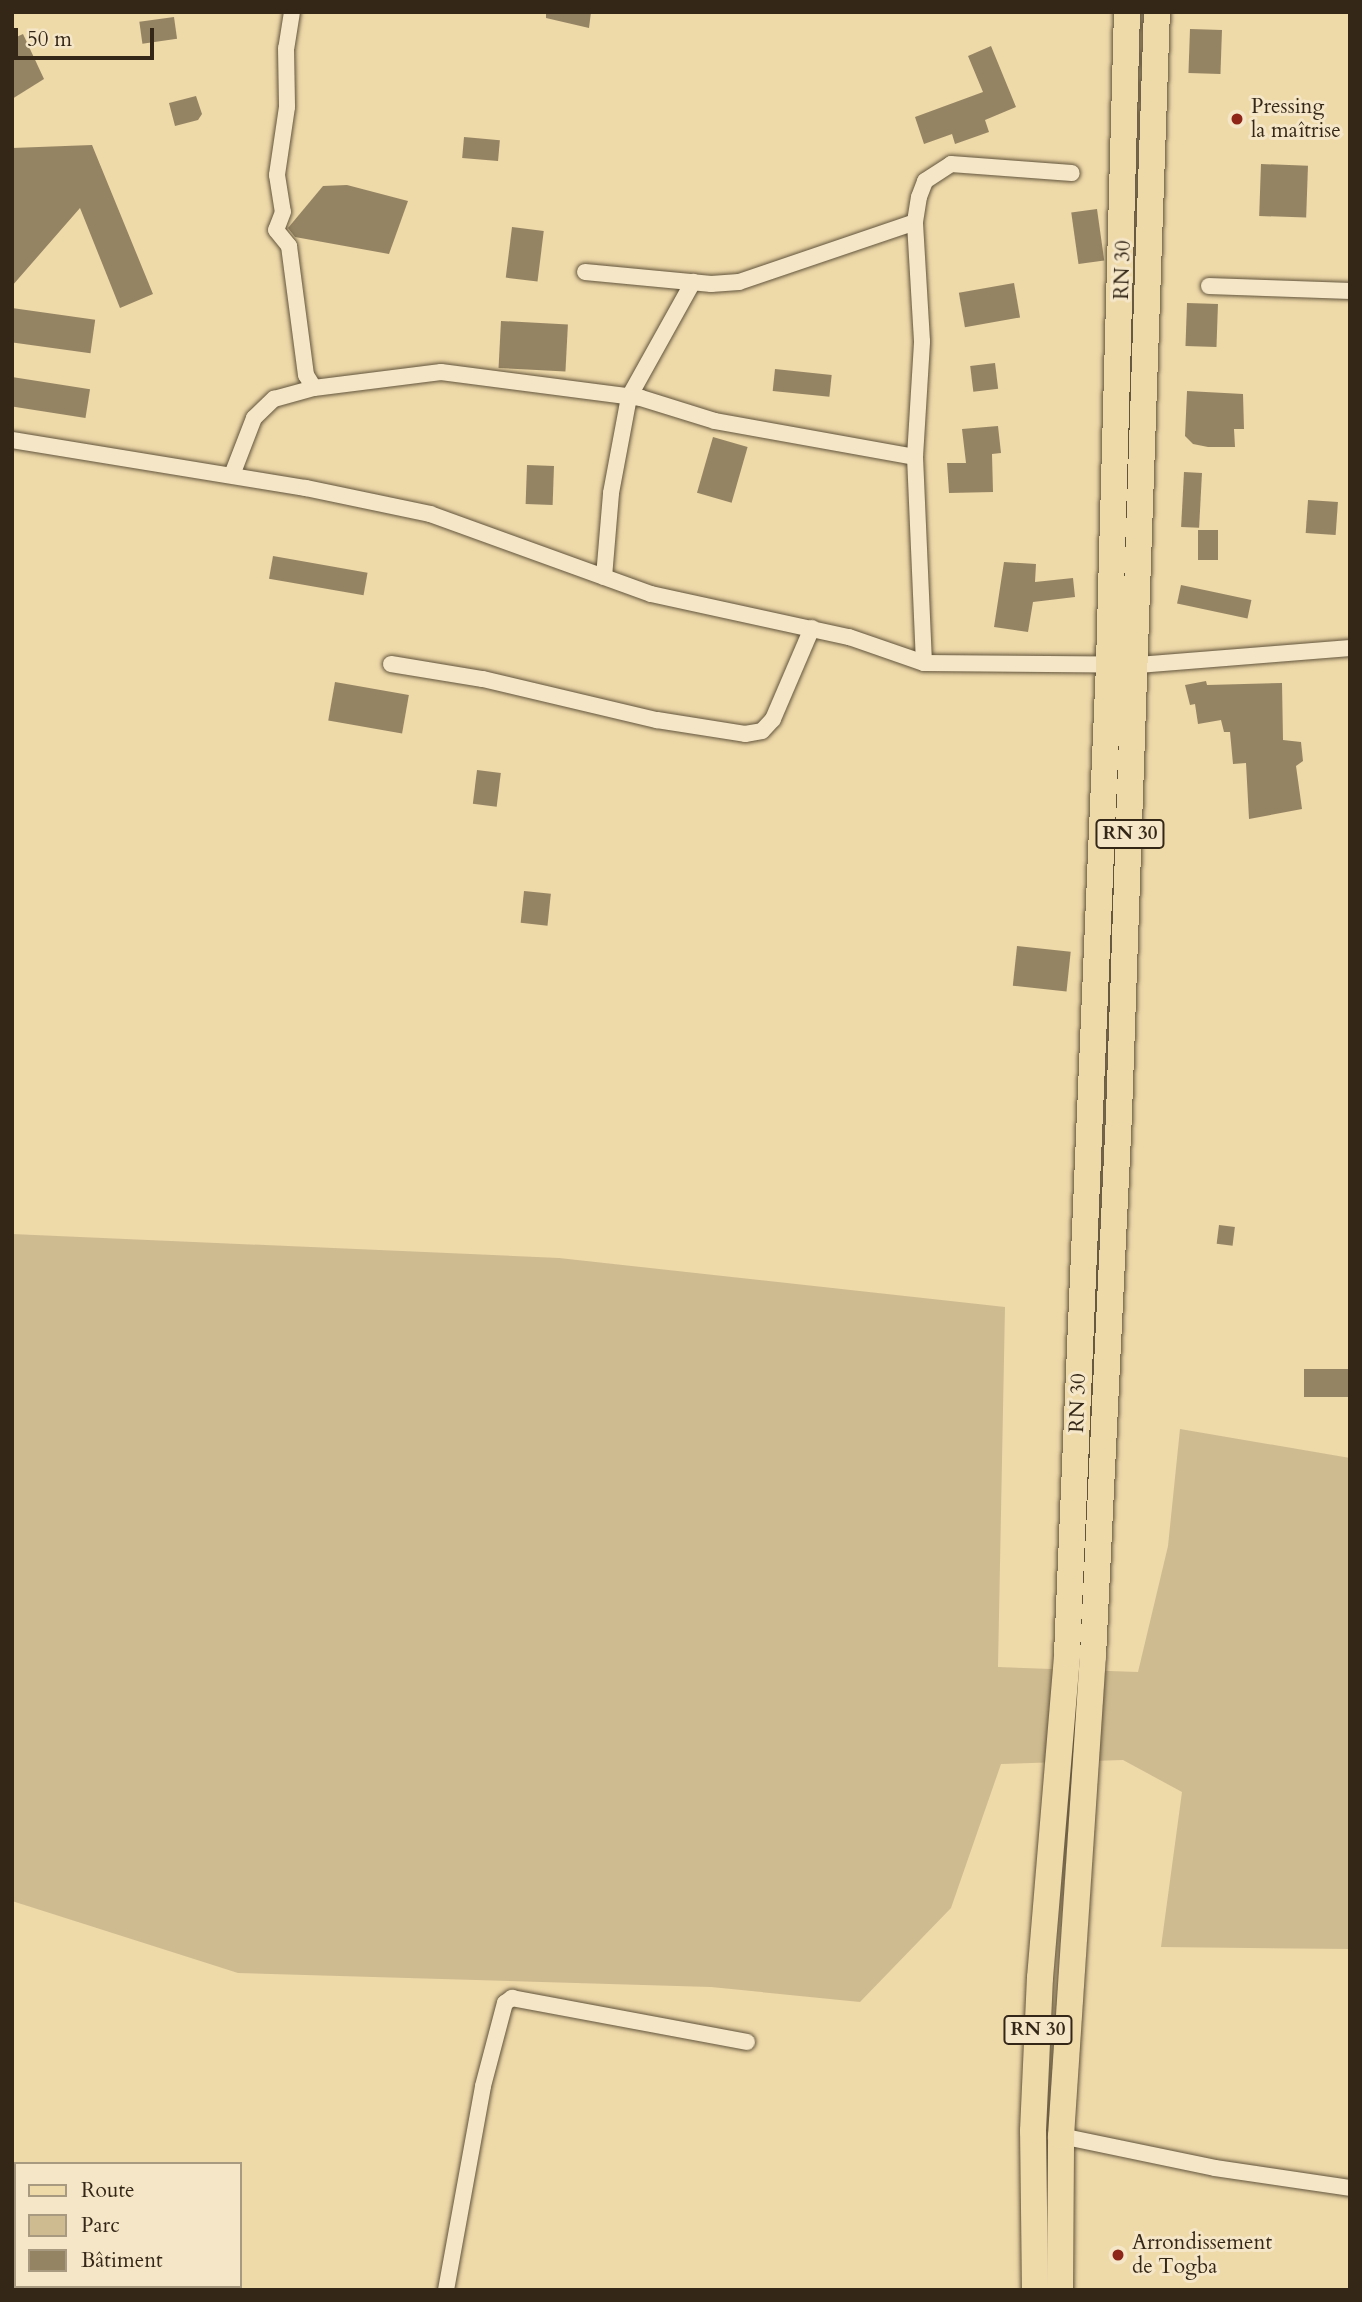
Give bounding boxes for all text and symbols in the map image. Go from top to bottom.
scale bar [18,14,158,58]
text: 50 m [27,25,72,54]
place label: Pressing la maîtrise [1251,94,1341,144]
marker: Pressing la maîtrise [1229,111,1245,127]
street label: RN 30 [1109,240,1137,300]
road number: RN 30 [1095,818,1165,849]
street label: RN 30 [1064,1373,1092,1433]
road number: RN 30 [1003,2014,1073,2046]
legend [14,2162,242,2288]
text: Route [81,2176,135,2205]
text: Parc [81,2211,120,2240]
place label: Arrondissement de Togba [1132,2230,1272,2280]
text: Bâtiment [81,2246,163,2275]
marker: Arrondissement de Togba [1110,2247,1126,2263]

